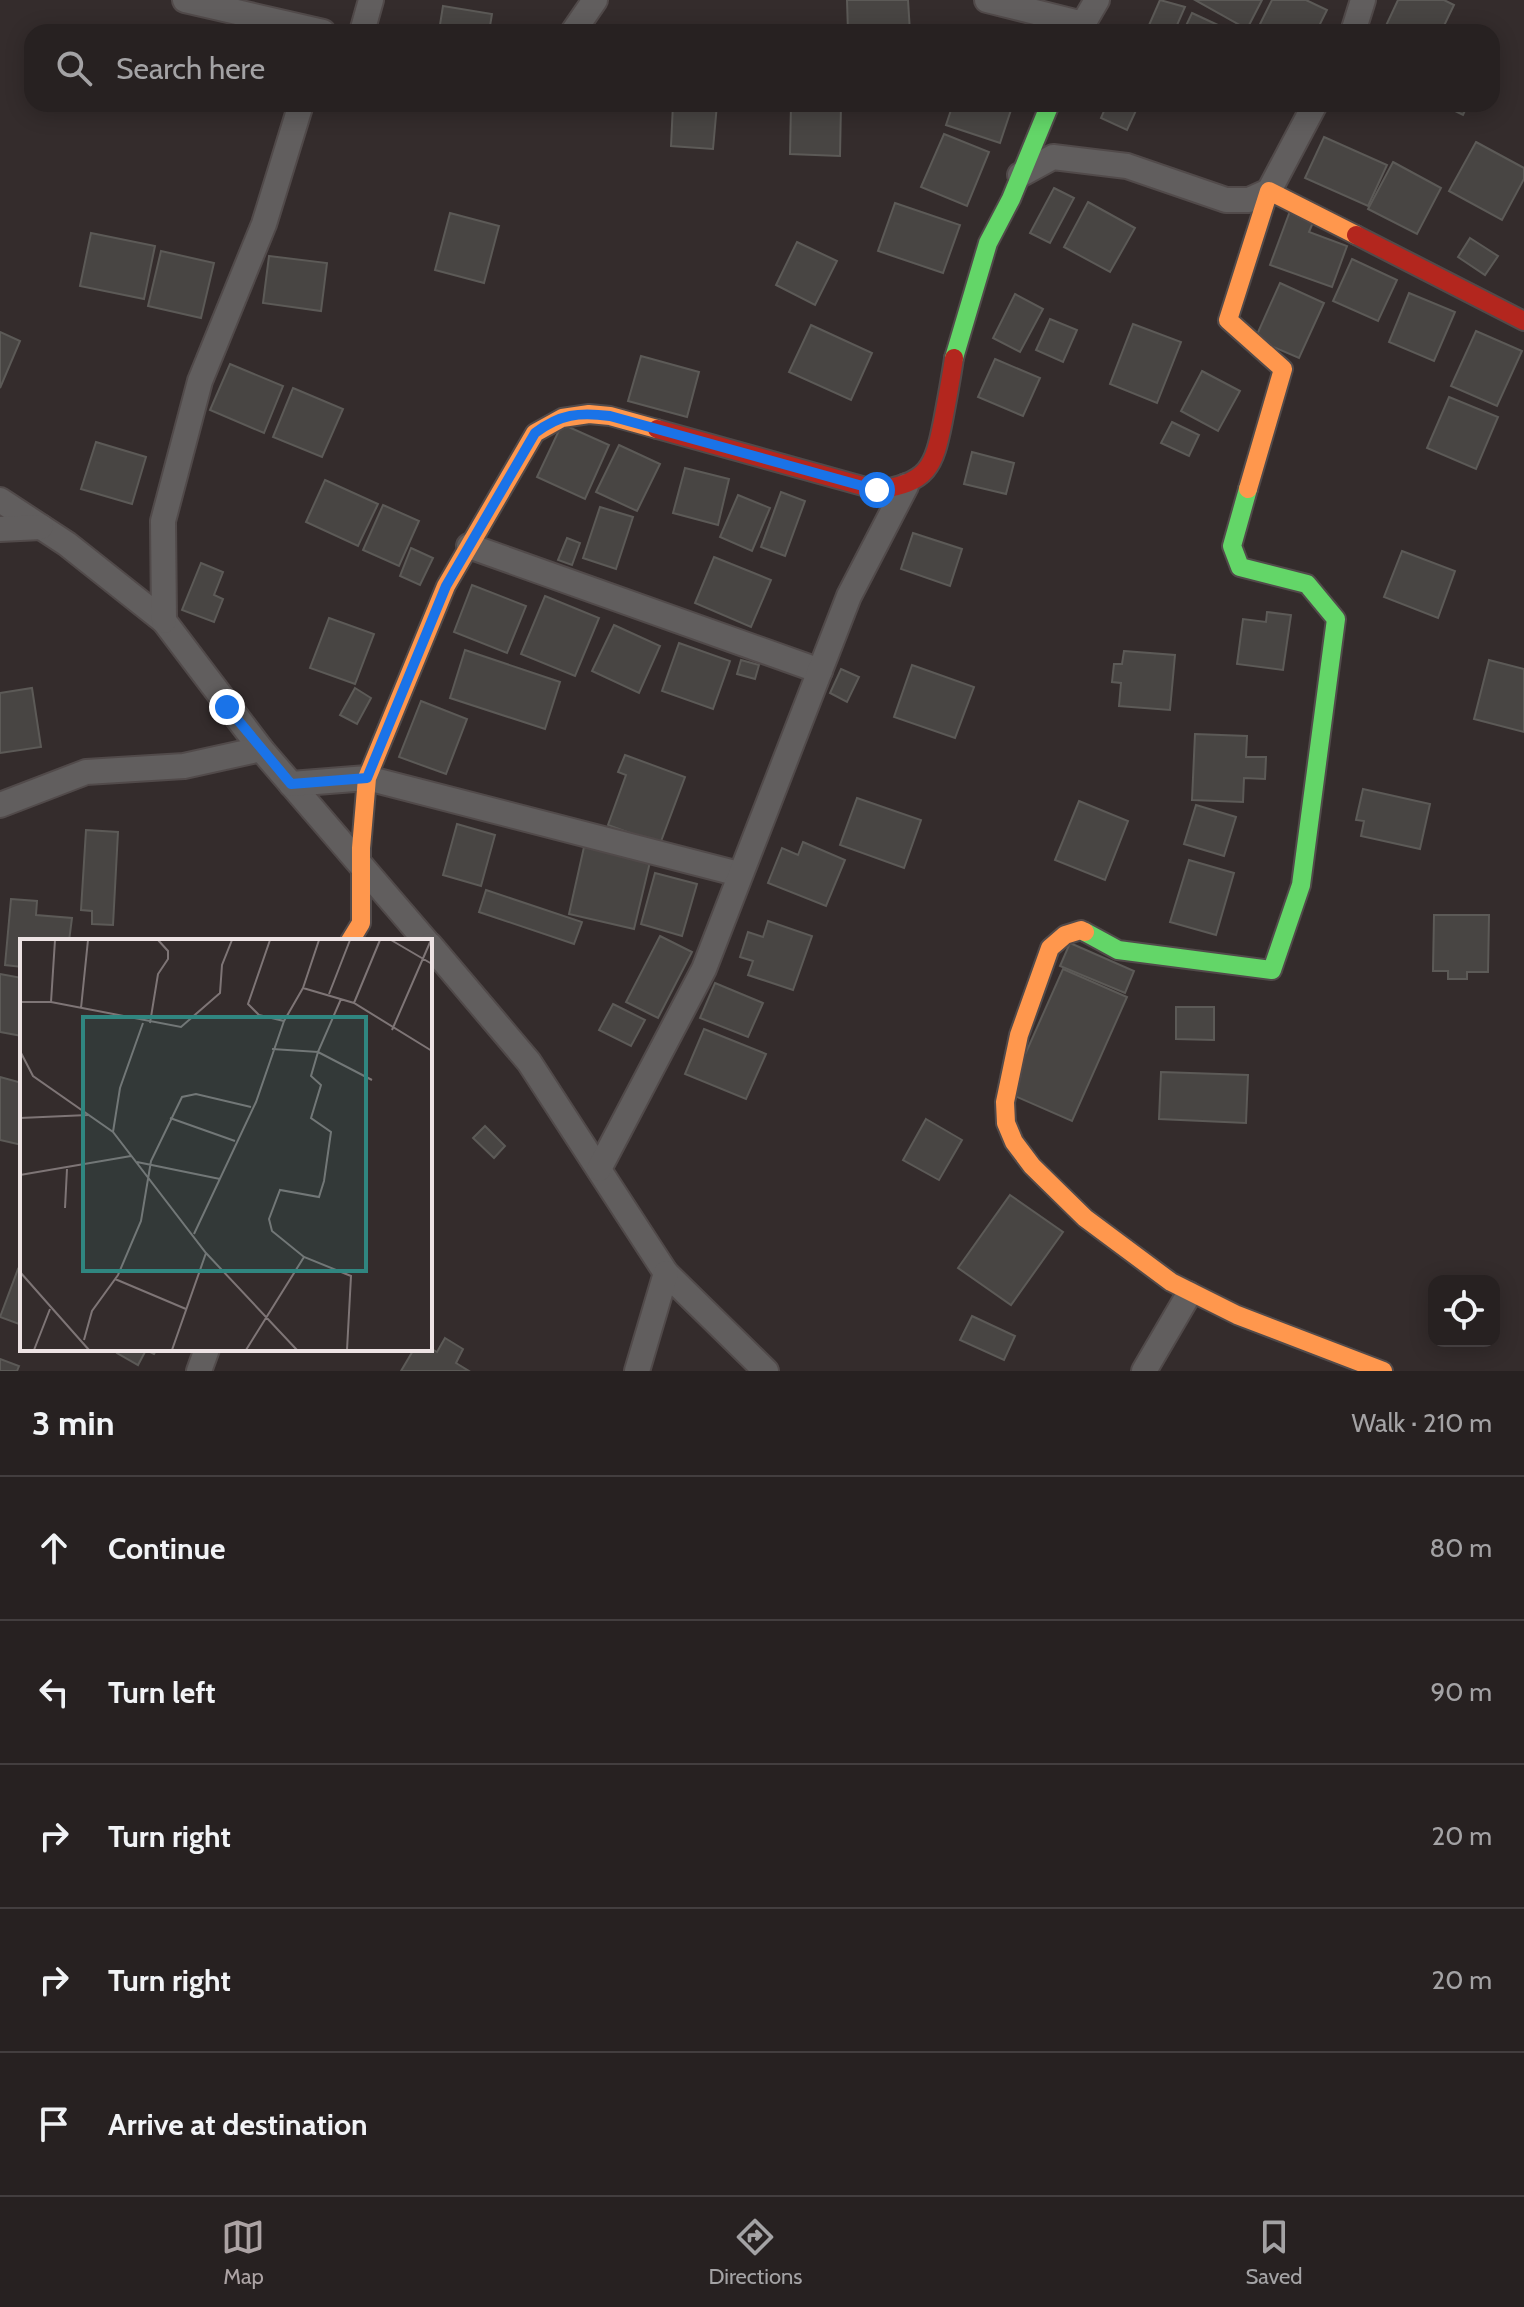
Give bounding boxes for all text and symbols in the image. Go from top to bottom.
search box [24,24,1500,112]
icon: search [52,46,96,90]
text: Search here [116,50,265,87]
route start [859,472,895,508]
route end [209,689,245,725]
inset map [20,939,432,1351]
map controls [1428,1275,1500,1347]
button: locate [1428,1275,1500,1347]
text: 3 min [32,1402,114,1444]
text: Walk · 210 m [1351,1407,1492,1439]
icon: ahead [32,1526,76,1570]
text: Continue [108,1530,225,1567]
text: 80 m [1429,1532,1492,1564]
icon: left [32,1670,76,1714]
text: Turn left [108,1674,216,1711]
text: 90 m [1430,1676,1492,1708]
icon: right [32,1814,76,1858]
text: Turn right [108,1818,231,1855]
text: 20 m [1432,1820,1492,1852]
icon: right [32,1958,76,2002]
text: Turn right [108,1962,231,1999]
text: 20 m [1432,1964,1492,1996]
icon: arrive [32,2102,76,2146]
text: Arrive at destination [108,2106,368,2143]
tab: Map [221,2215,265,2290]
tab: Directions [708,2215,802,2290]
tab: Saved [1245,2215,1303,2290]

